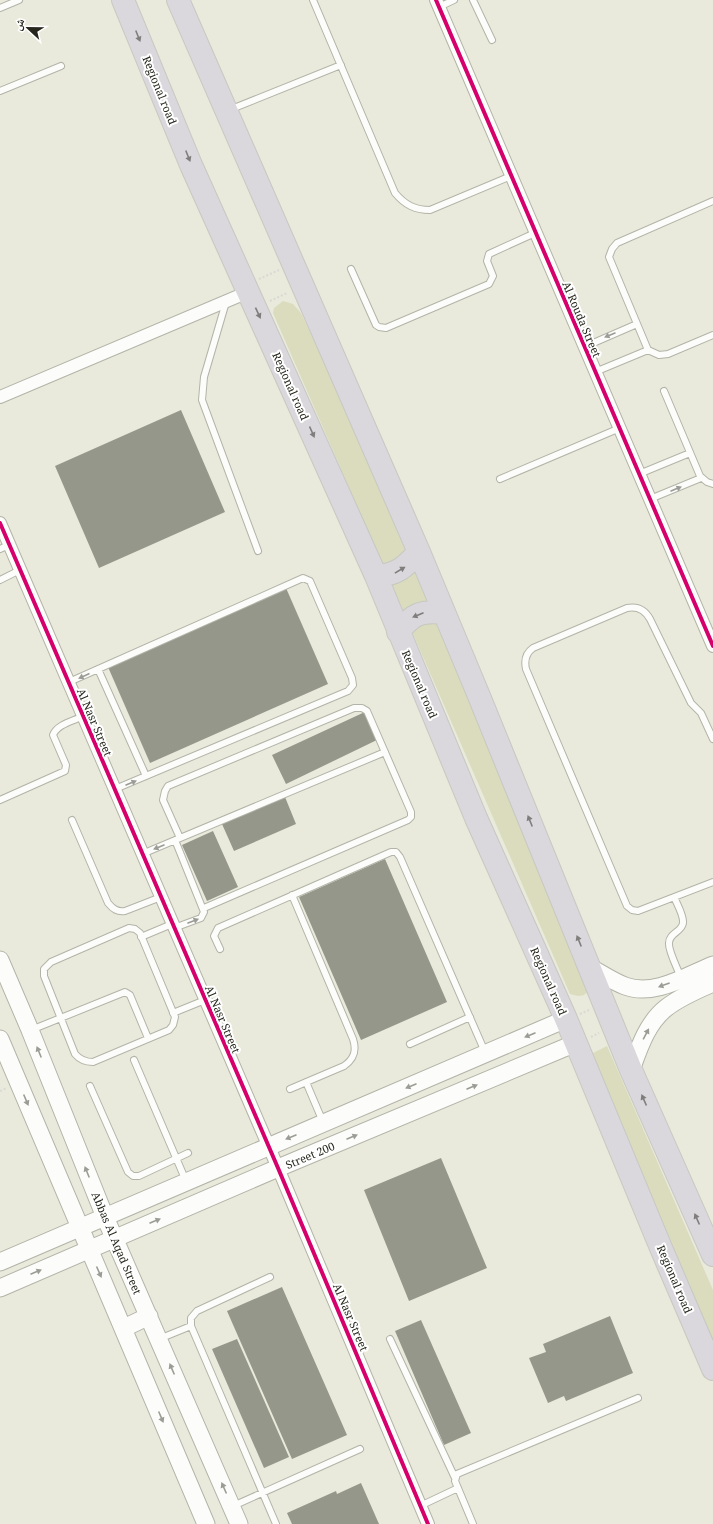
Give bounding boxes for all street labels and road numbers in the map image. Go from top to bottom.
street label: Regional road [139,53,181,127]
street label: Al Rouda Street [559,279,605,359]
street label: Regional road [269,350,313,423]
street label: Regional road [399,648,441,721]
street label: Al Nasr Street [74,686,116,758]
street label: Regional road [527,945,571,1018]
street label: Al Nasr Street [202,983,244,1055]
street label: Street 200 [283,1138,337,1172]
street label: Abbas Al Aqad Street [89,1189,145,1297]
street label: Regional road [654,1243,696,1316]
street label: Al Nasr Street [330,1281,372,1353]

